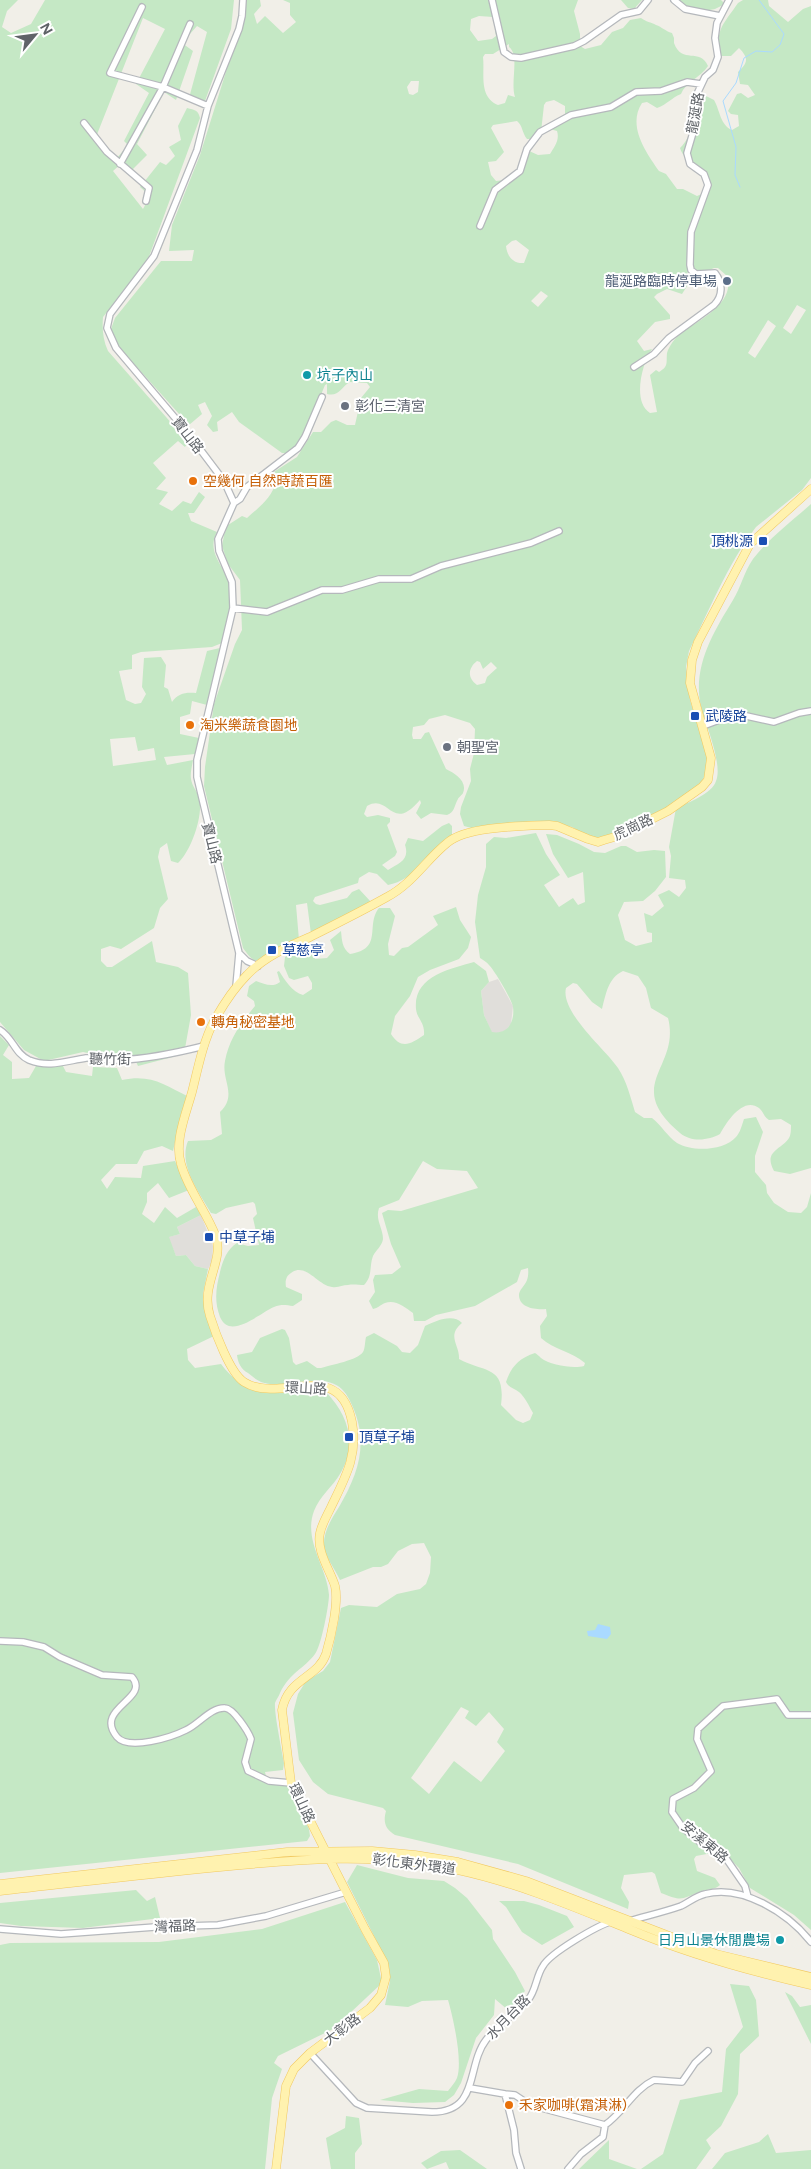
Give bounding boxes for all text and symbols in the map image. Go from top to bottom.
north arrow [10,10,60,60]
text: N [36,20,56,38]
street label: 龍涎路 [683,91,708,135]
place label: 龍涎路臨時停車場 [605,273,717,290]
marker: 龍涎路臨時停車場 [721,275,733,287]
place label: 坑子內山 [317,367,373,384]
marker: 坑子內山 [301,369,313,381]
place label: 彰化三清宮 [355,398,425,415]
marker: 彰化三清宮 [339,400,351,412]
street label: 寶山路 [168,414,207,457]
place label: 空幾何 自然時蔬百匯 [203,473,332,490]
marker: 空幾何 自然時蔬百匯 [187,475,199,487]
place label: 頂桃源 [711,533,753,550]
marker: 頂桃源 [757,535,769,547]
place label: 武陵路 [705,708,747,725]
marker: 武陵路 [689,710,701,722]
place label: 淘米樂蔬食園地 [200,717,298,734]
marker: 淘米樂蔬食園地 [184,719,196,731]
place label: 朝聖宮 [457,739,499,756]
marker: 朝聖宮 [441,741,453,753]
street label: 虎崗路 [611,811,656,844]
street label: 寶山路 [198,821,225,866]
place label: 草慈亭 [282,942,324,959]
marker: 草慈亭 [266,944,278,956]
place label: 轉角秘密基地 [211,1014,295,1031]
marker: 轉角秘密基地 [195,1016,207,1028]
street label: 聽竹街 [89,1051,131,1068]
place label: 中草子埔 [219,1229,275,1246]
marker: 中草子埔 [203,1231,215,1243]
street label: 環山路 [285,1379,327,1398]
place label: 頂草子埔 [359,1429,415,1446]
marker: 頂草子埔 [343,1431,355,1443]
street label: 環山路 [285,1781,318,1826]
street label: 安溪東路 [678,1818,732,1867]
street label: 彰化東外環道 [371,1851,457,1878]
street label: 灣福路 [154,1917,196,1936]
place label: 日月山景休閒農場 [658,1932,770,1949]
marker: 日月山景休閒農場 [774,1934,786,1946]
street label: 水月台路 [483,1991,534,2043]
street label: 大彰路 [320,2010,364,2049]
place label: 禾家咖啡(霜淇淋) [519,2097,627,2114]
marker: 禾家咖啡(霜淇淋) [503,2099,515,2111]

